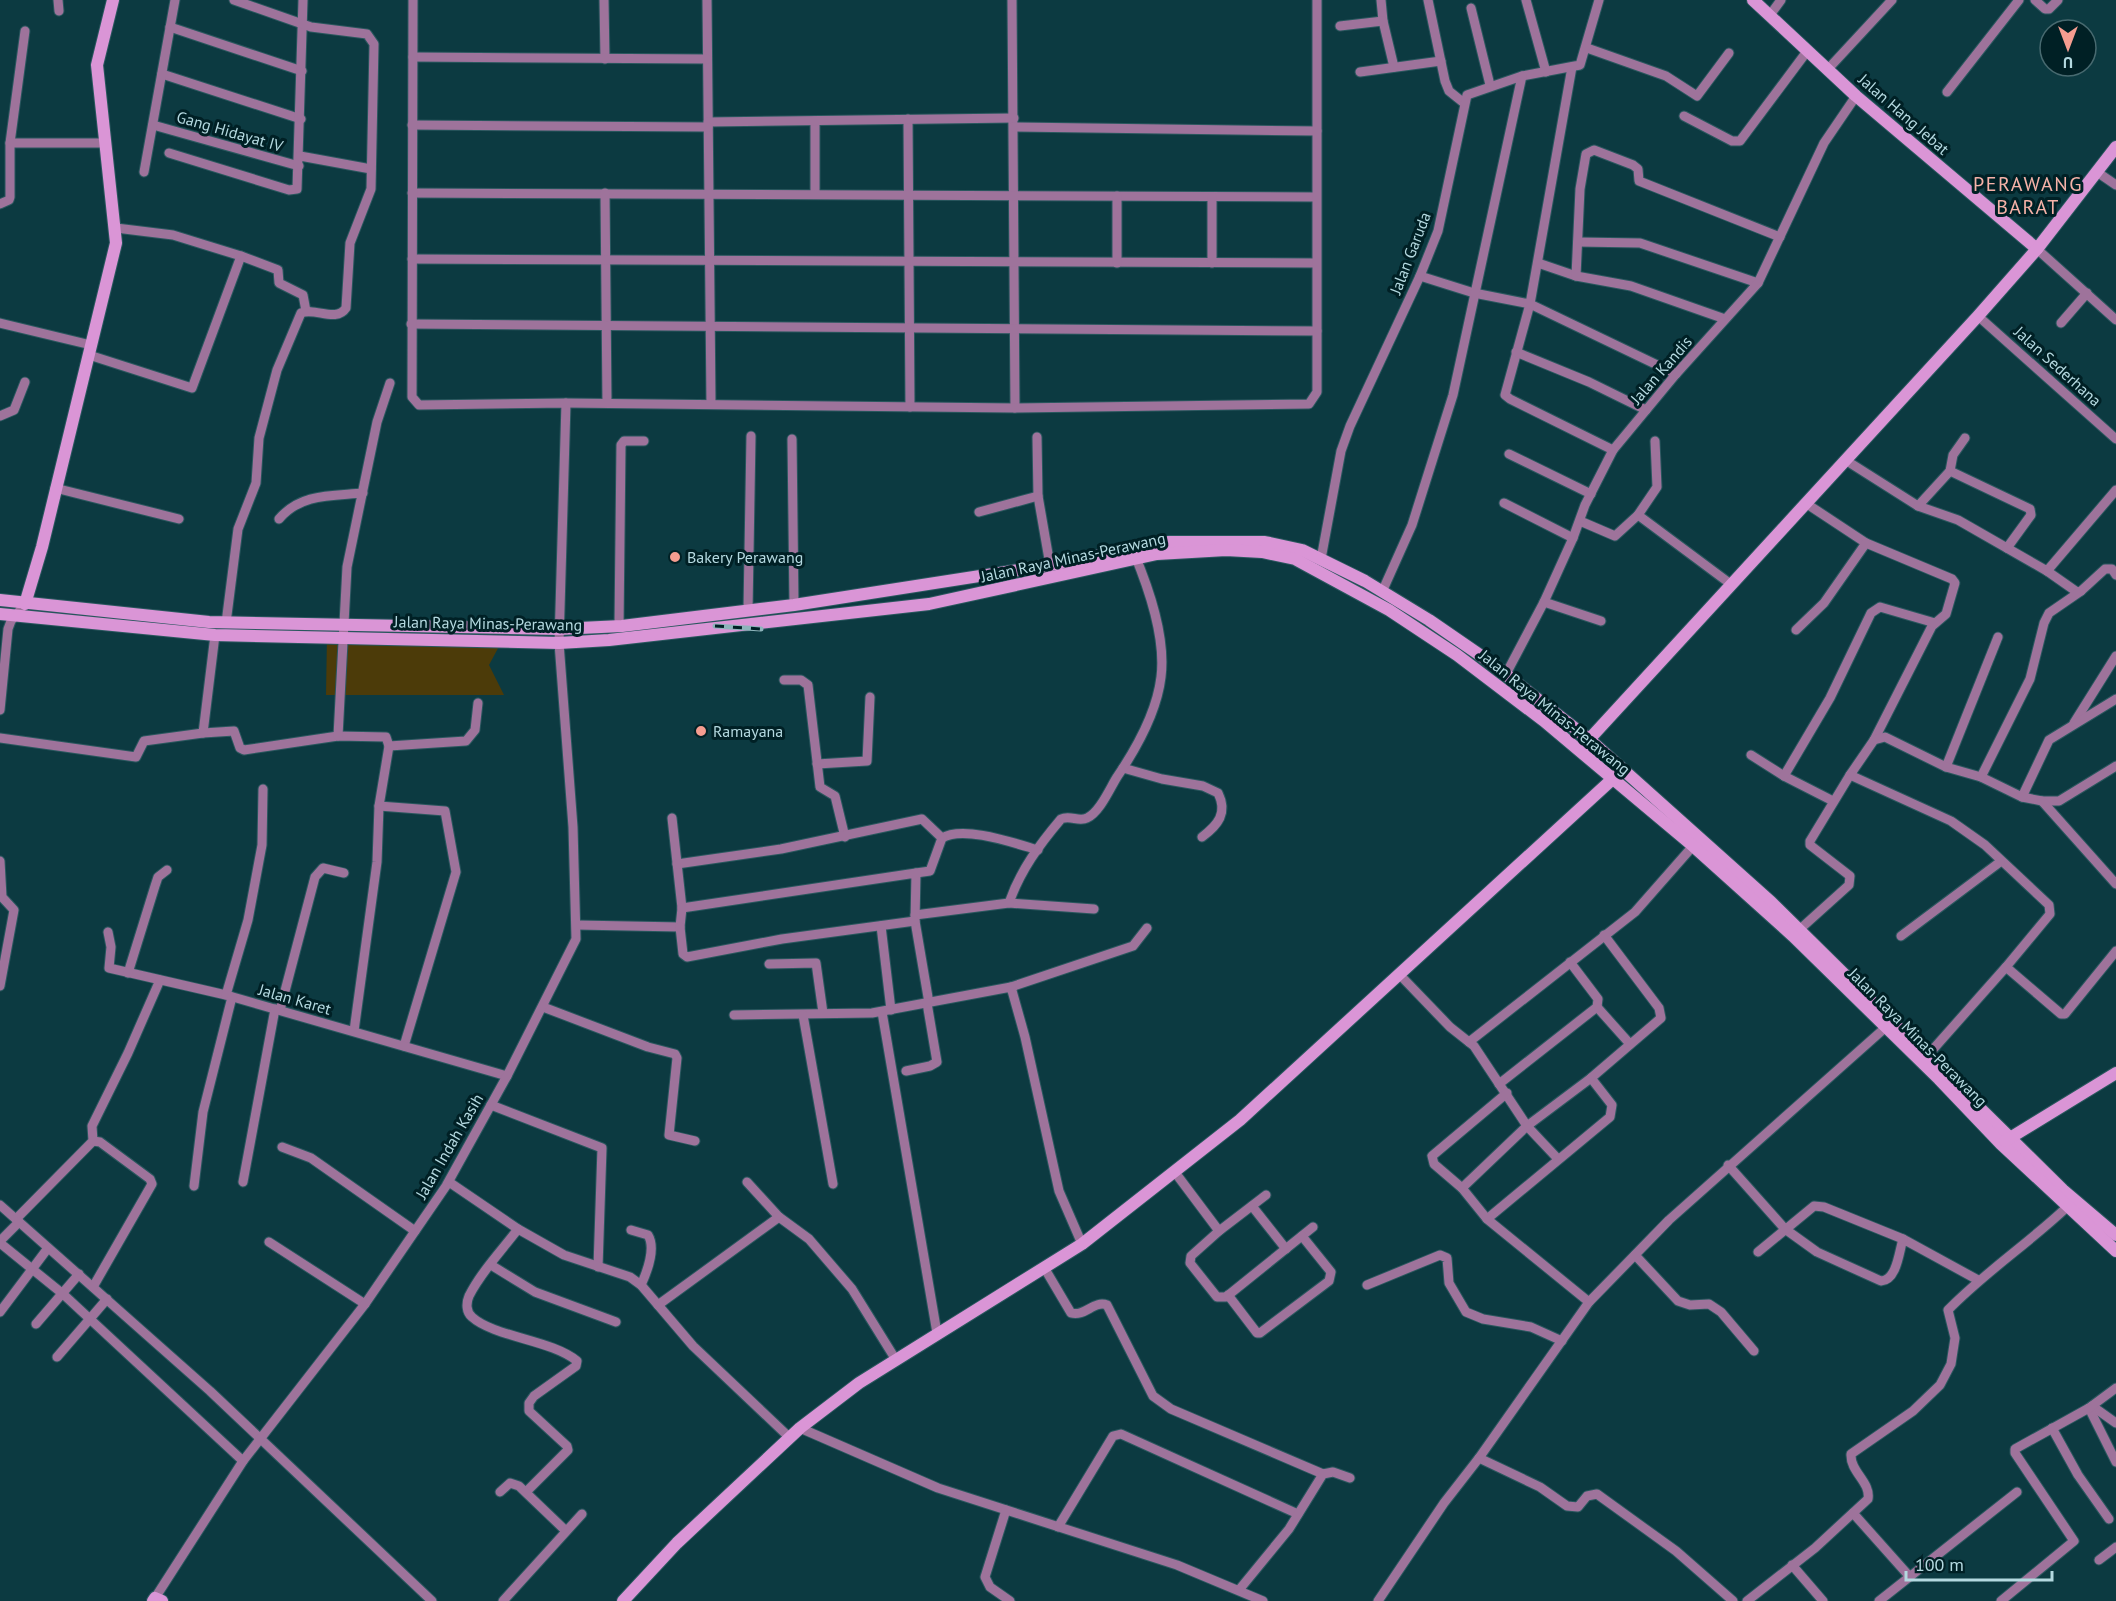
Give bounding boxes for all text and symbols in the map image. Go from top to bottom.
north arrow [2038,18,2098,78]
text: U [2063,53,2073,73]
street label: Jalan Hang Jebat [1854,69,1954,159]
street label: Gang Hidayat IV [174,106,286,156]
district label: PERAWANG BARAT [1973,171,2083,220]
street label: Jalan Garuda [1385,209,1435,298]
street label: Jalan Sederhana [2010,321,2106,410]
street label: Jalan Kandis [1625,332,1696,409]
street label: Jalan Raya Minas-Perawang [978,528,1167,587]
place label: Bakery Perawang [687,547,803,567]
marker: Bakery Perawang [668,550,682,564]
street label: Jalan Raya Minas-Perawang [393,611,582,635]
street label: Jalan Raya Minas-Perawang [1475,644,1634,779]
place label: Ramayana [713,721,783,741]
marker: Ramayana [694,724,708,738]
street label: Jalan Raya Minas-Perawang [1844,963,1992,1111]
street label: Jalan Karet [255,979,334,1019]
street label: Jalan Indah Kasih [410,1090,487,1203]
scale bar [1906,1544,2052,1582]
text: 100 m [1915,1553,1964,1576]

